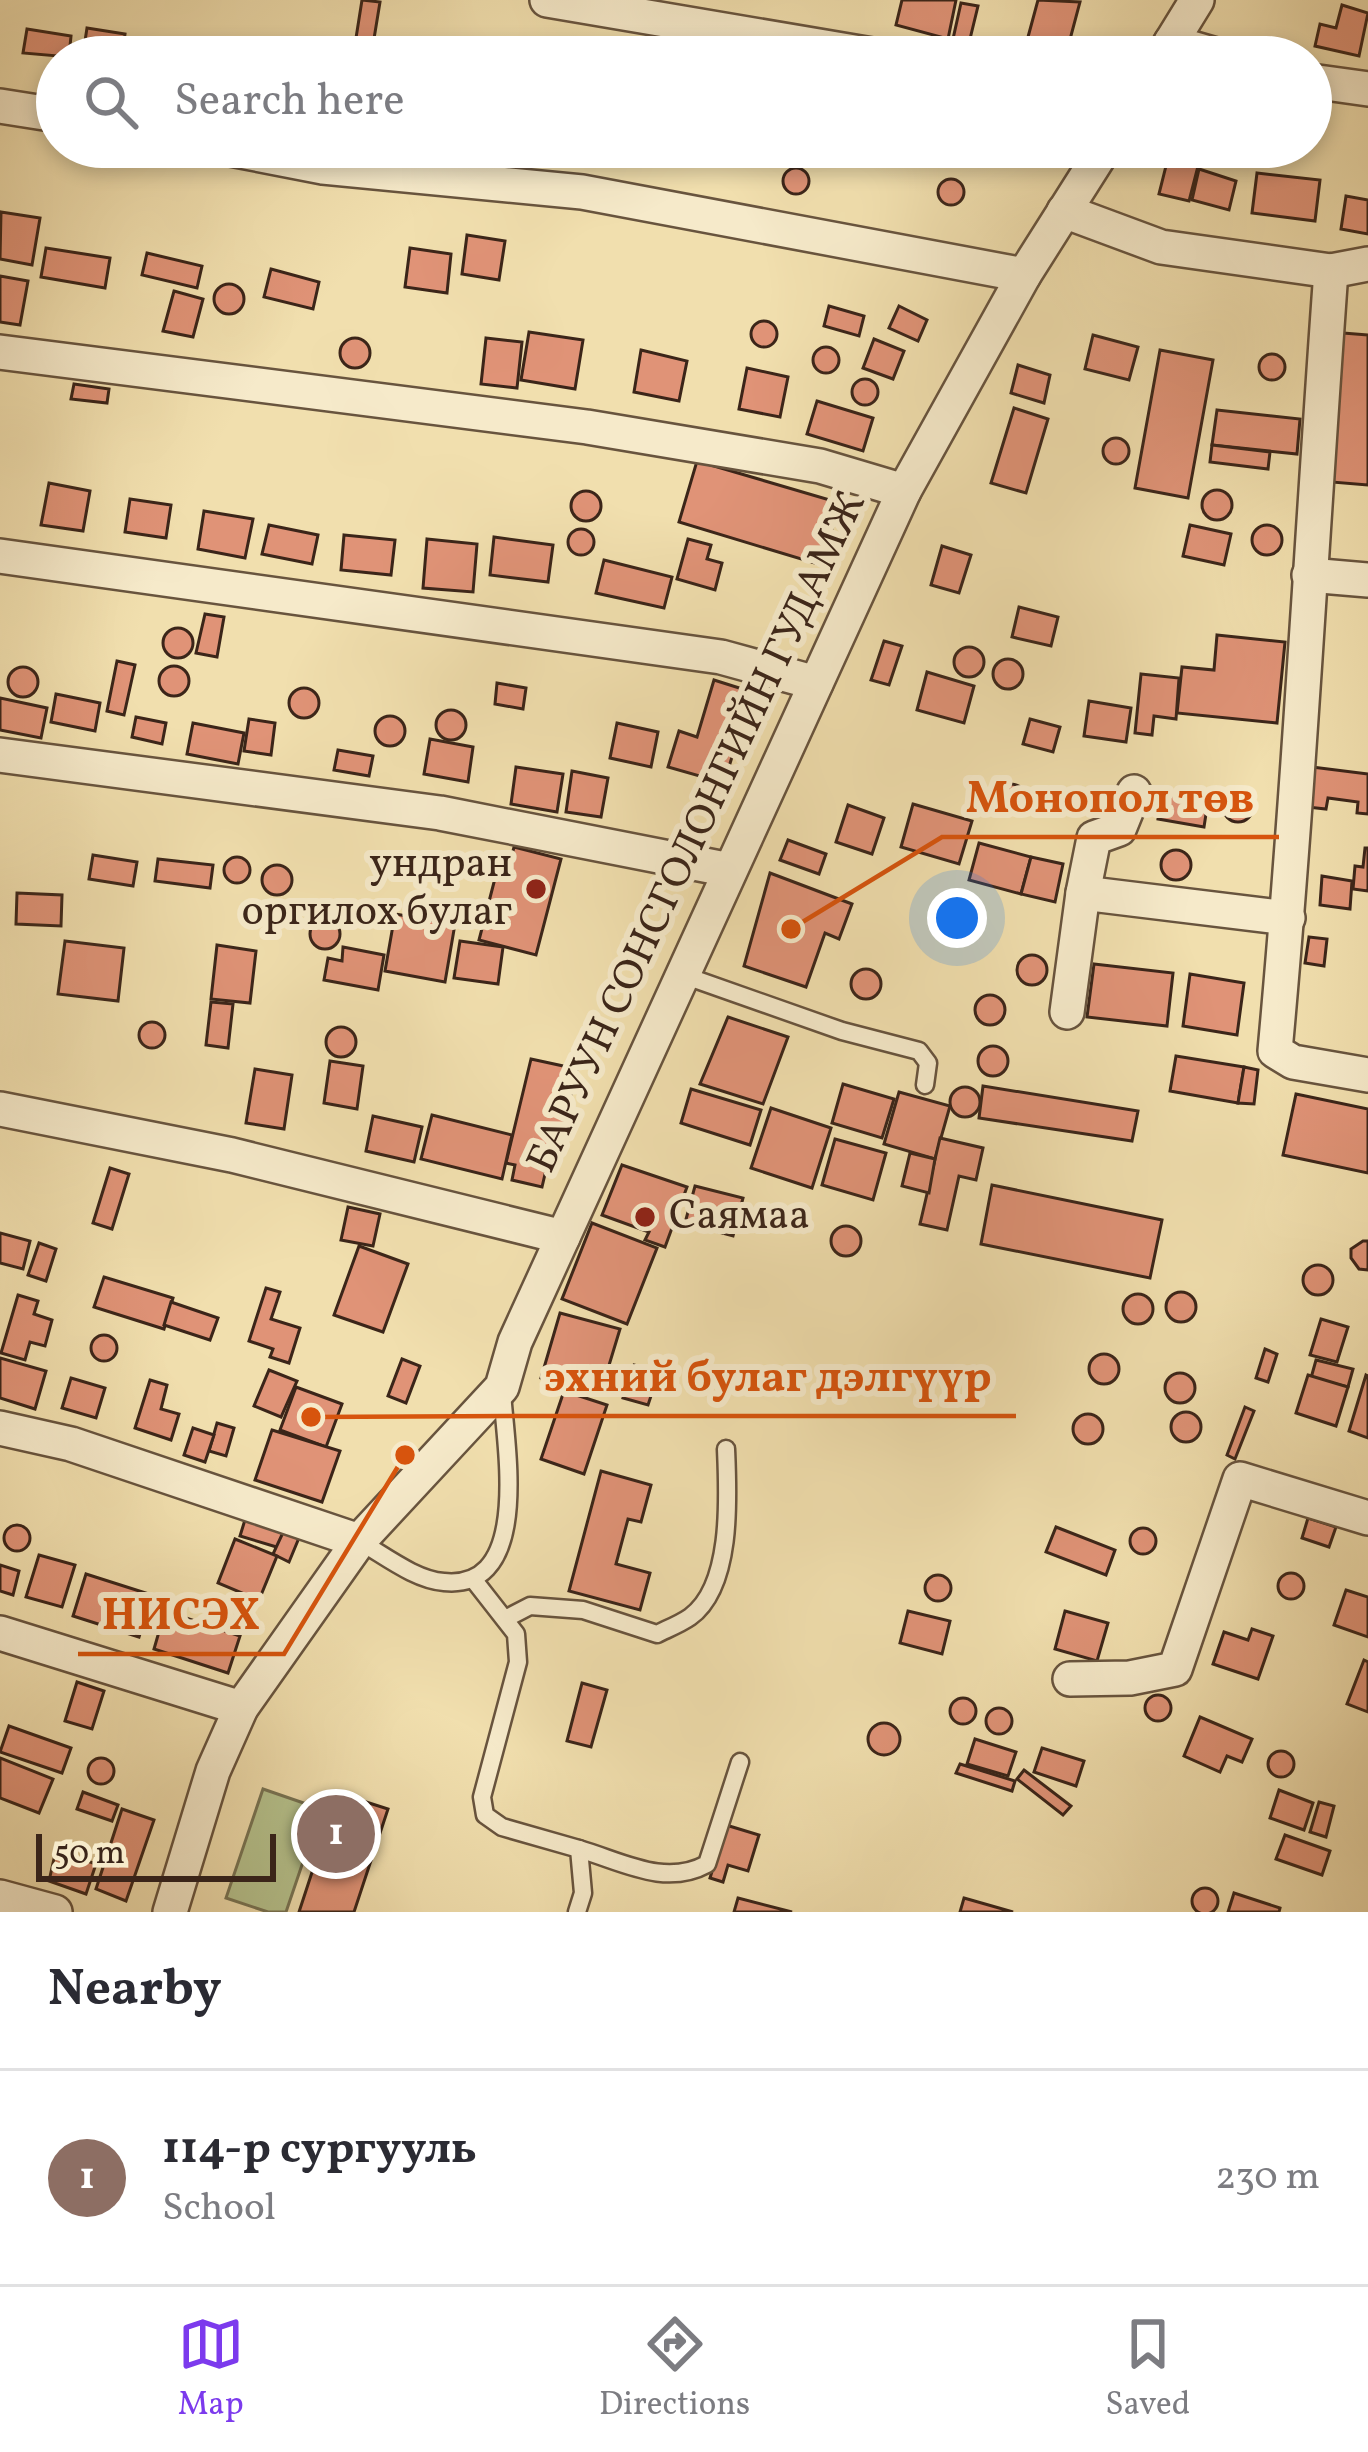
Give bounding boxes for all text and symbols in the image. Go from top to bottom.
search box [36,36,1332,168]
icon: search [78,69,144,135]
text: Search here [174,71,405,134]
street label: БАРУУН СОНСГОЛОНГИЙН ГУДАМЖ [514,483,882,1183]
callout: Монопол төв [942,756,1279,837]
text: Монопол төв [966,769,1254,832]
place label: ундран оргилох булаг [241,836,512,943]
marker: ундран оргилох булаг [523,876,549,902]
your location [927,888,987,948]
place label: Саямаа [669,1188,810,1247]
marker: Саямаа [632,1204,658,1230]
callout: эхний булаг дэлгүүр [520,1335,1016,1416]
text: эхний булаг дэлгүүр [544,1348,992,1411]
callout: НИСЭХ [78,1573,284,1654]
text: НИСЭХ [102,1586,260,1649]
pin: 1 [297,1789,375,1879]
scale bar [36,1828,276,1881]
text: 50 m [54,1832,125,1878]
text: Nearby [48,1955,222,2026]
text: 114-р сургууль [162,2119,477,2182]
text: 1 [79,2151,95,2205]
text: 230 m [1215,2151,1320,2205]
text: School [162,2182,276,2236]
tab: Map [178,2311,244,2429]
tab: Directions [599,2311,750,2429]
tab: Saved [1105,2311,1190,2429]

